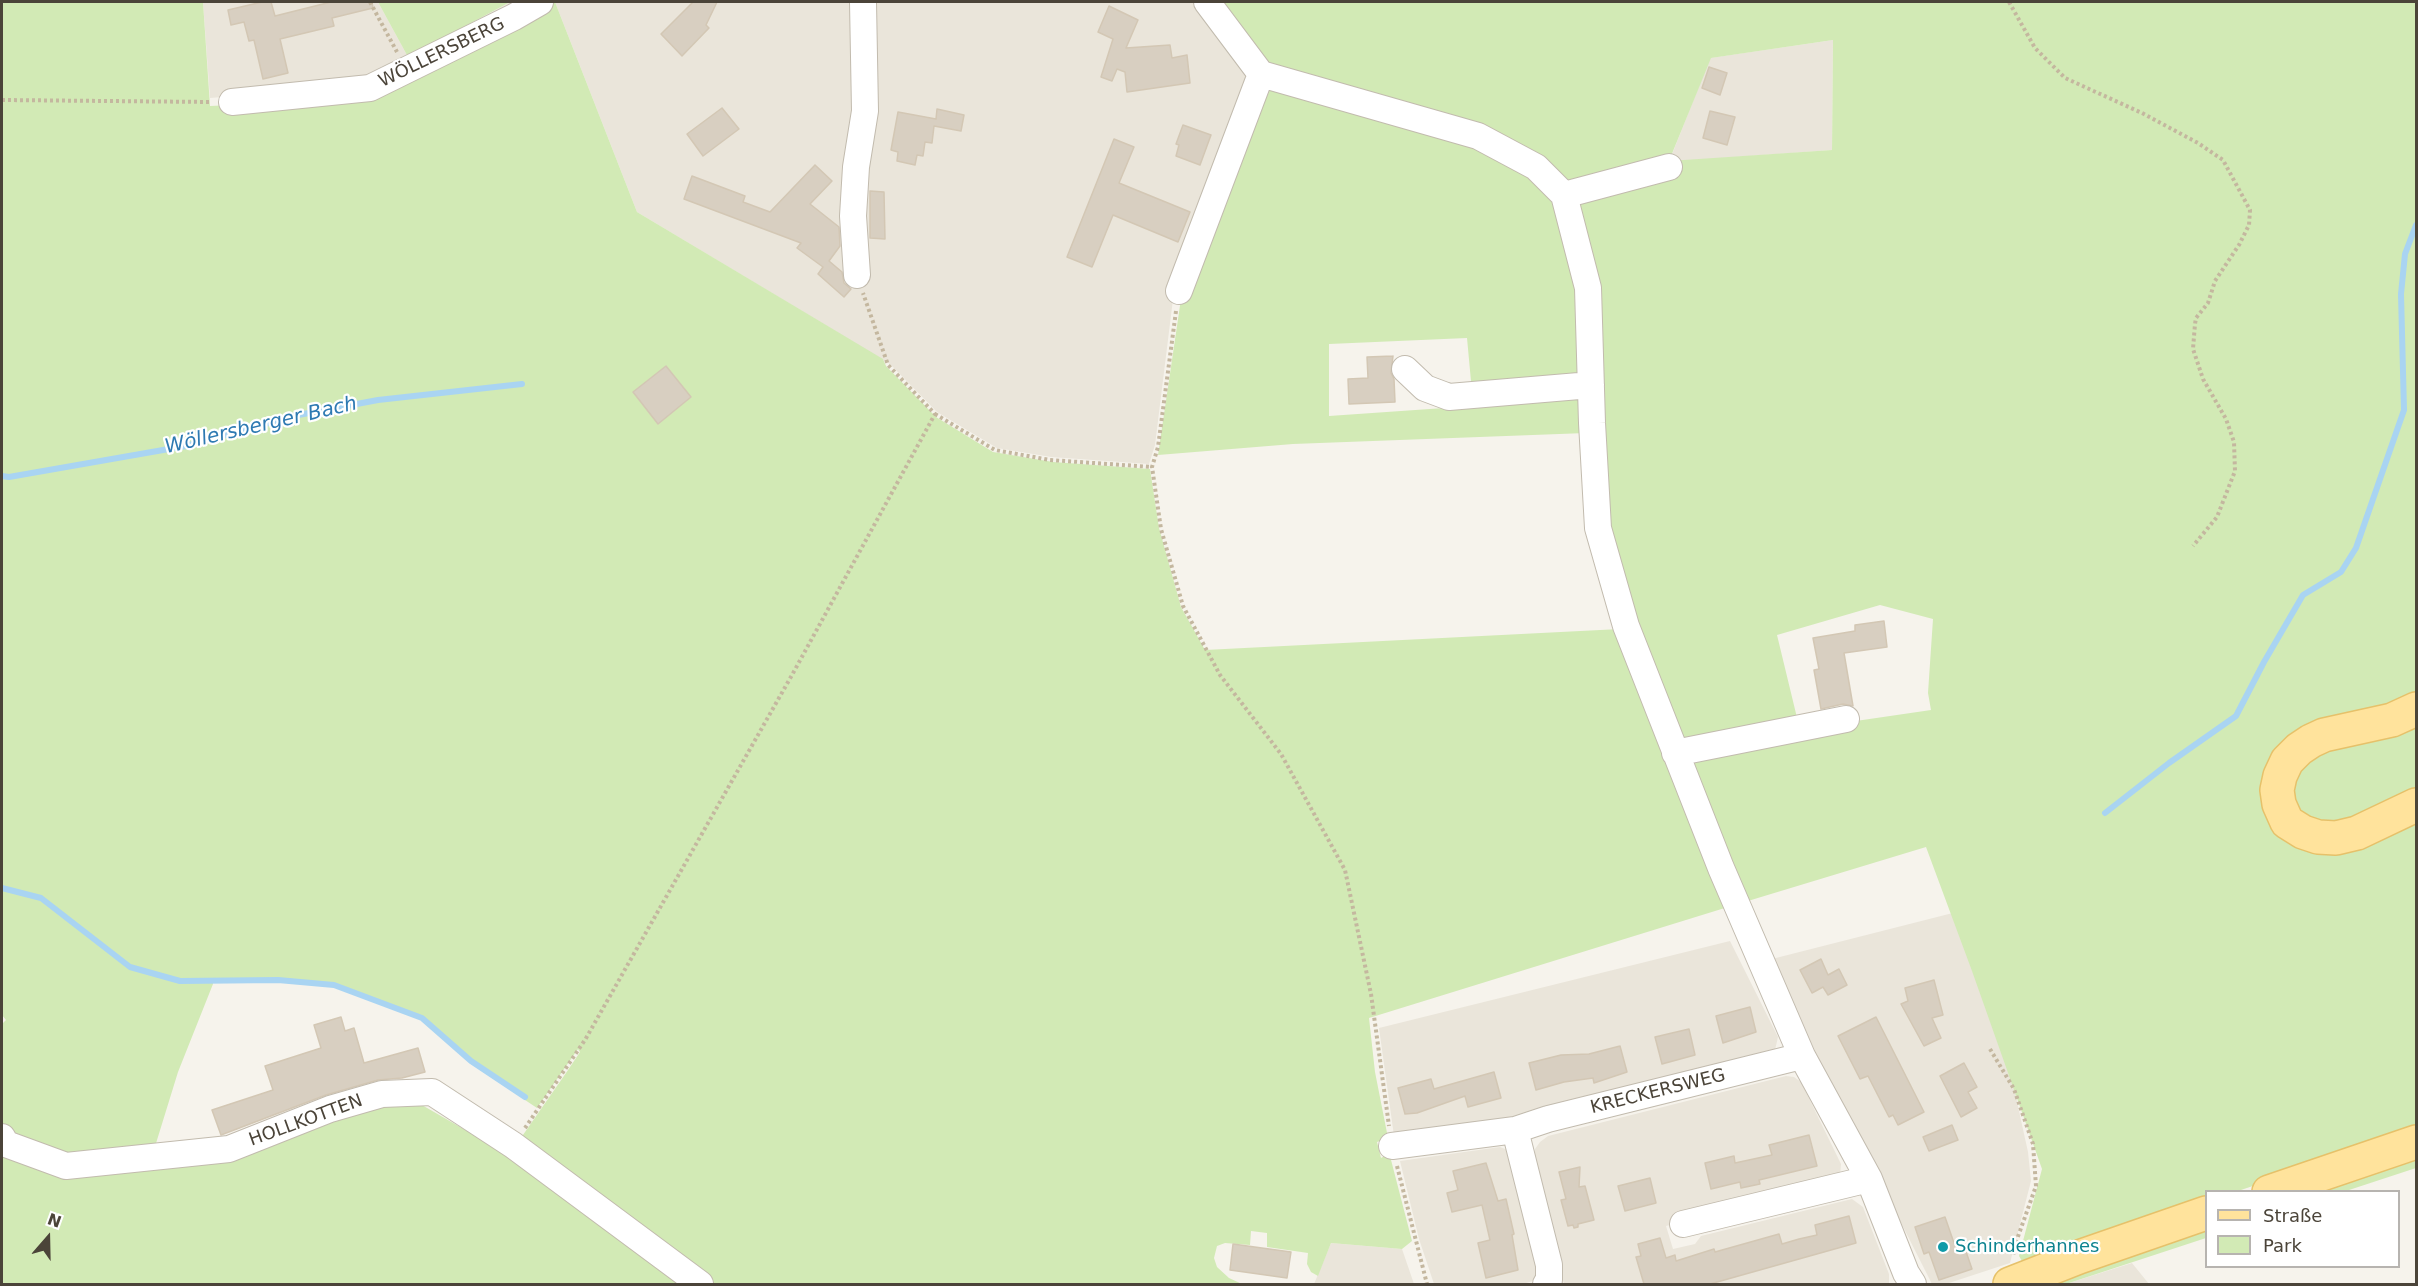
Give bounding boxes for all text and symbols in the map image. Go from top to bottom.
street label: WÖLLERSBERG [375,13,509,93]
water label: Wöllersberger Bach [163,392,359,460]
street label: KRECKERSWEG [1588,1065,1728,1119]
street label: HOLLKOTTEN [246,1090,366,1152]
legend [2205,1190,2400,1268]
text: Straße [2263,1205,2322,1226]
north arrow [18,1208,78,1268]
text: N [45,1209,64,1232]
text: Park [2263,1235,2302,1256]
place label: Schinderhannes [1955,1236,2099,1258]
marker: Schinderhannes [1936,1240,1950,1254]

